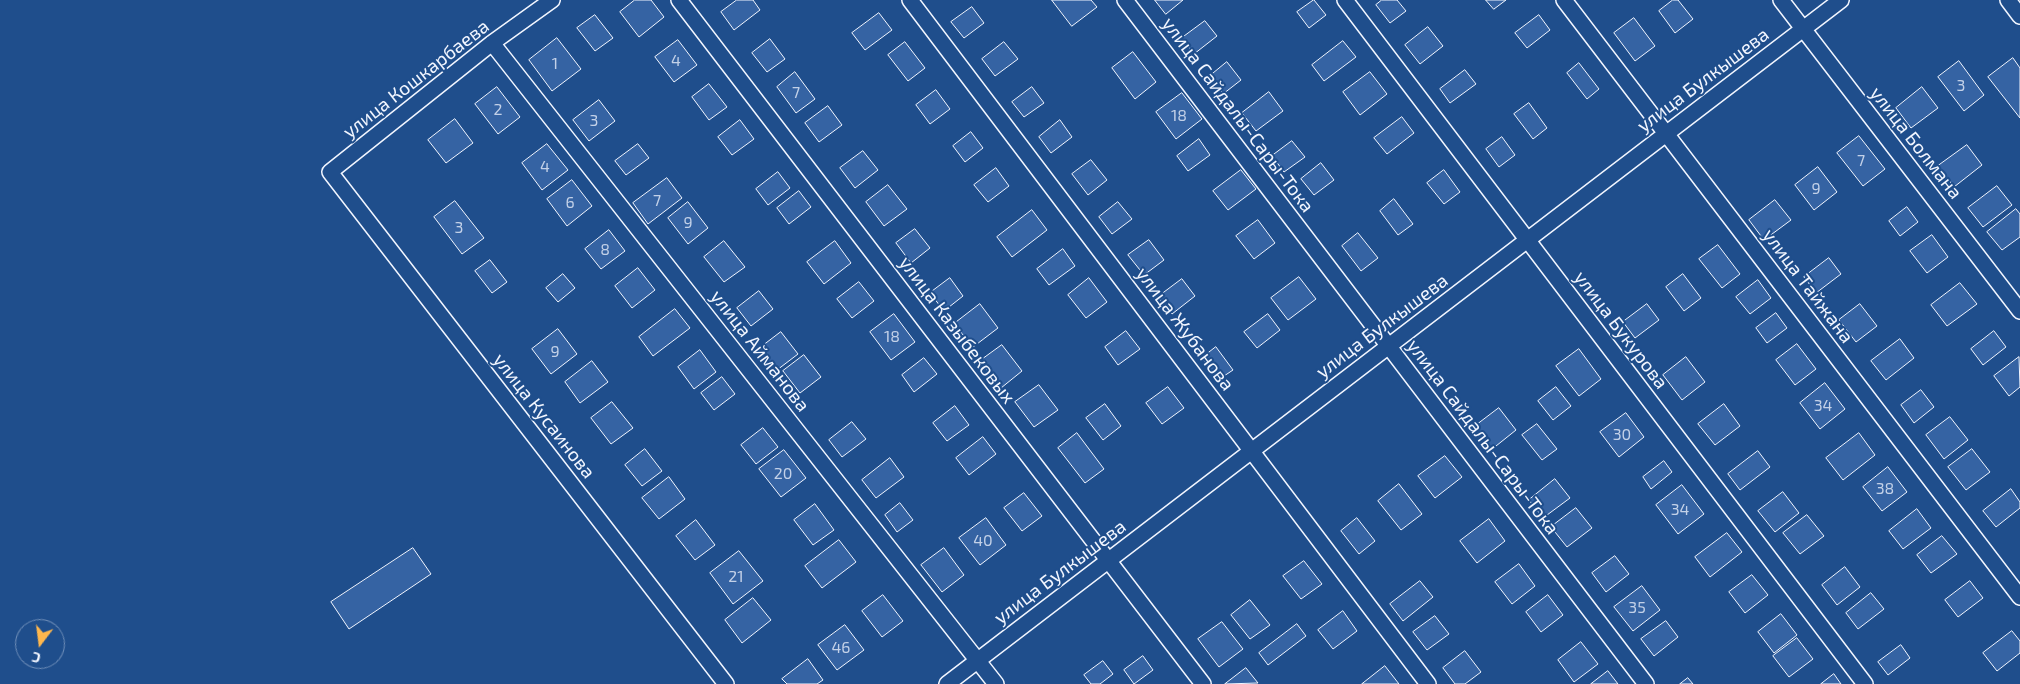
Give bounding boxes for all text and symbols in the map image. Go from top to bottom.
street label: улица Сайдалы-Сары-Тока [1157,13,1319,217]
street label: улица Кошкарбаева [338,15,494,143]
street label: улица Булкышева [1633,23,1773,137]
house number: 4 [671,51,681,71]
house number: 1 [552,54,558,74]
house number: 3 [1957,76,1965,96]
street label: улица Болмана [1865,82,1967,204]
house number: 7 [792,83,800,103]
house number: 2 [494,100,502,120]
house number: 18 [1171,106,1187,126]
house number: 3 [590,111,598,131]
house number: 7 [1857,151,1865,171]
house number: 4 [540,157,550,177]
house number: 9 [1811,179,1821,199]
house number: 7 [653,191,661,211]
house number: 6 [565,193,575,213]
house number: 9 [683,213,693,233]
house number: 3 [455,218,463,238]
street label: улица Тайжана [1758,224,1858,348]
house number: 8 [600,240,610,260]
street label: улица Казыбековых [894,252,1020,408]
street label: улица Жубанова [1131,263,1239,395]
street label: улица Букурова [1569,266,1673,394]
street label: улица Булкышева [1312,269,1452,383]
street label: улица Айманова [705,286,815,416]
house number: 18 [884,327,900,347]
street label: улица Сайдалы-Сары-Тока [1402,335,1564,539]
house number: 9 [550,342,560,362]
street label: улица Кусаинова [488,349,600,483]
house number: 34 [1814,396,1832,416]
house number: 30 [1613,425,1631,445]
house number: 20 [774,464,792,484]
house number: 38 [1876,479,1894,499]
house number: 34 [1671,500,1689,520]
street label: улица Булкышева [990,515,1130,629]
house number: 40 [973,531,993,551]
house number: 21 [728,567,744,587]
house number: 35 [1628,598,1646,618]
north arrow [15,619,65,669]
house number: 46 [832,638,850,658]
text: С [30,649,42,667]

